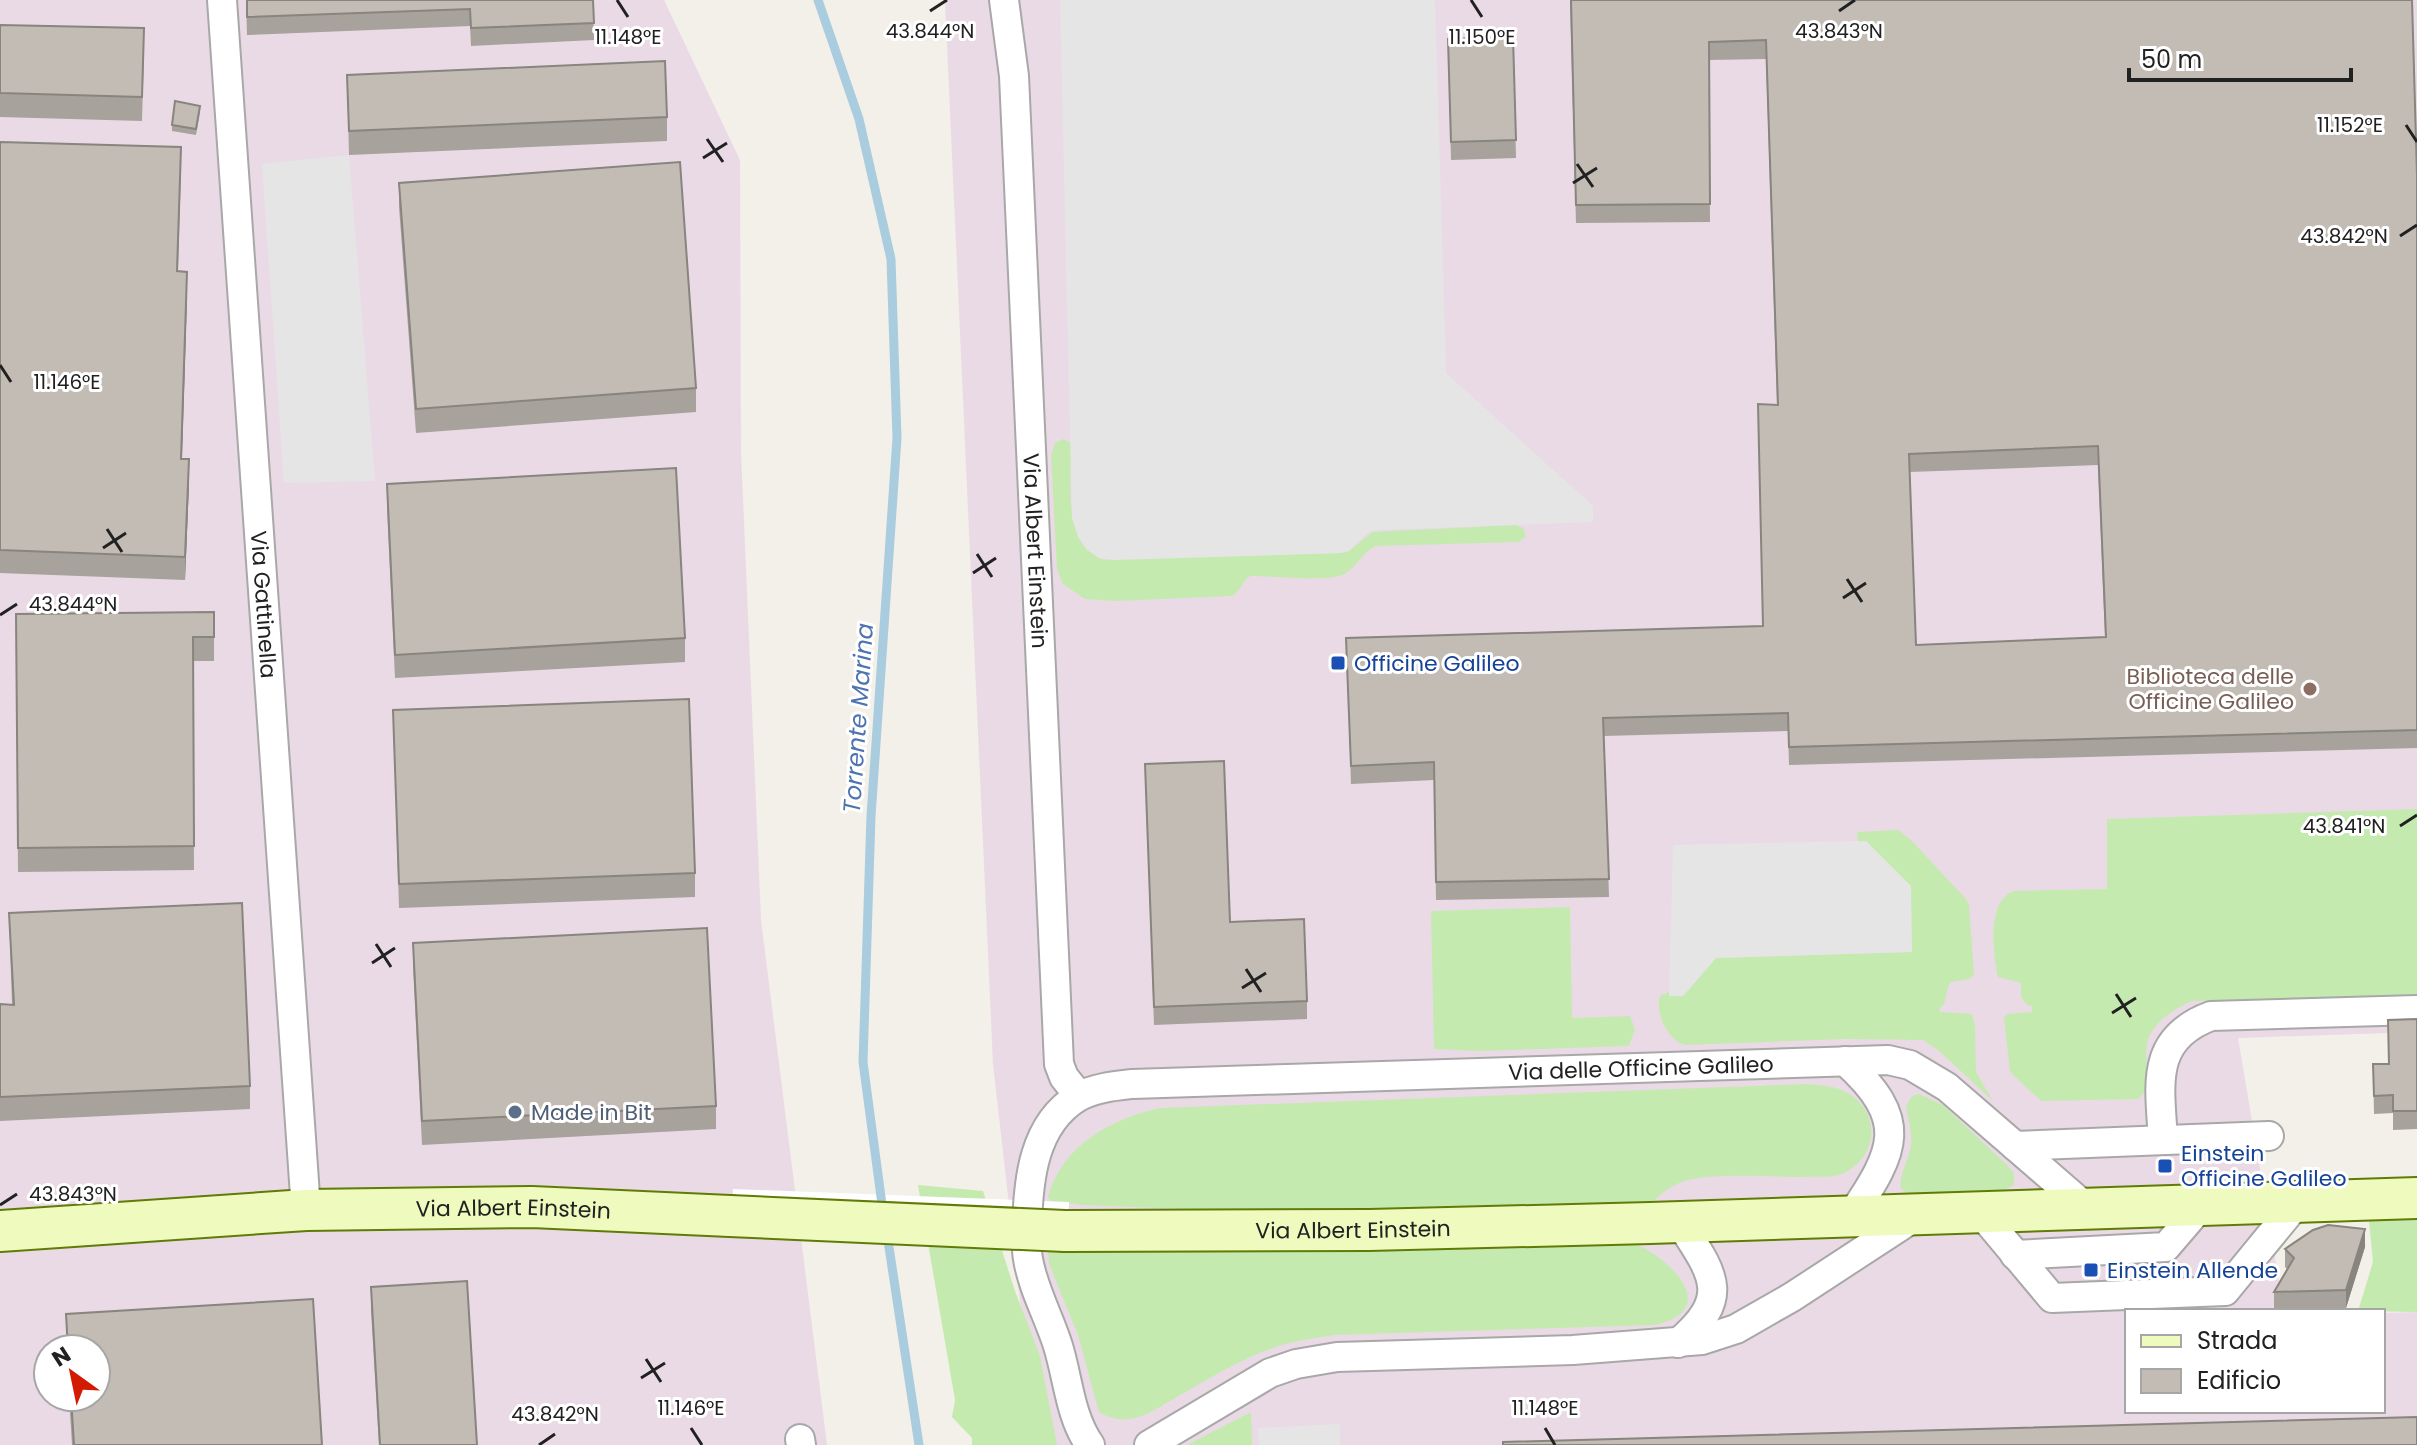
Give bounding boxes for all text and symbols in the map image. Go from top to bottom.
text: 43.844°N [886,17,974,45]
text: 43.843°N [1795,17,1883,45]
text: 11.148°E [594,23,662,51]
text: 11.150°E [1449,23,1515,51]
scale bar [2129,32,2351,82]
text: 50 m [2141,43,2202,76]
text: 11.152°E [2317,111,2383,139]
text: 43.842°N [2300,222,2388,250]
text: 11.146°E [33,368,101,396]
street label: Via Albert Einstein [1016,453,1056,649]
street label: Via Gattinella [243,530,285,679]
text: 43.844°N [29,590,117,618]
water label: Torrente Marina [835,622,881,814]
place label: Officine Galileo [1354,648,1520,679]
marker: Officine Galileo [1329,654,1347,672]
place label: Biblioteca delle Officine Galileo [2127,661,2294,717]
marker: Biblioteca delle Officine Galileo [2301,680,2319,698]
text: 43.841°N [2303,812,2385,840]
street label: Via delle Officine Galileo [1508,1048,1774,1088]
place label: Made in Bit [531,1097,651,1128]
marker: Made in Bit [506,1103,524,1121]
place label: Einstein Officine Galileo [2181,1138,2347,1194]
marker: Einstein Officine Galileo [2156,1157,2174,1175]
text: 43.843°N [29,1180,117,1208]
street label: Via Albert Einstein [415,1191,612,1226]
street label: Via Albert Einstein [1255,1212,1451,1246]
place label: Einstein Allende [2107,1255,2278,1286]
marker: Einstein Allende [2082,1261,2100,1279]
legend [2125,1309,2385,1413]
text: Strada [2197,1324,2277,1357]
north arrow [32,1333,112,1413]
text: N [46,1339,77,1374]
text: Edificio [2197,1364,2281,1397]
text: 11.146°E [657,1394,725,1422]
text: 11.148°E [1511,1394,1579,1422]
text: 43.842°N [511,1400,599,1428]

